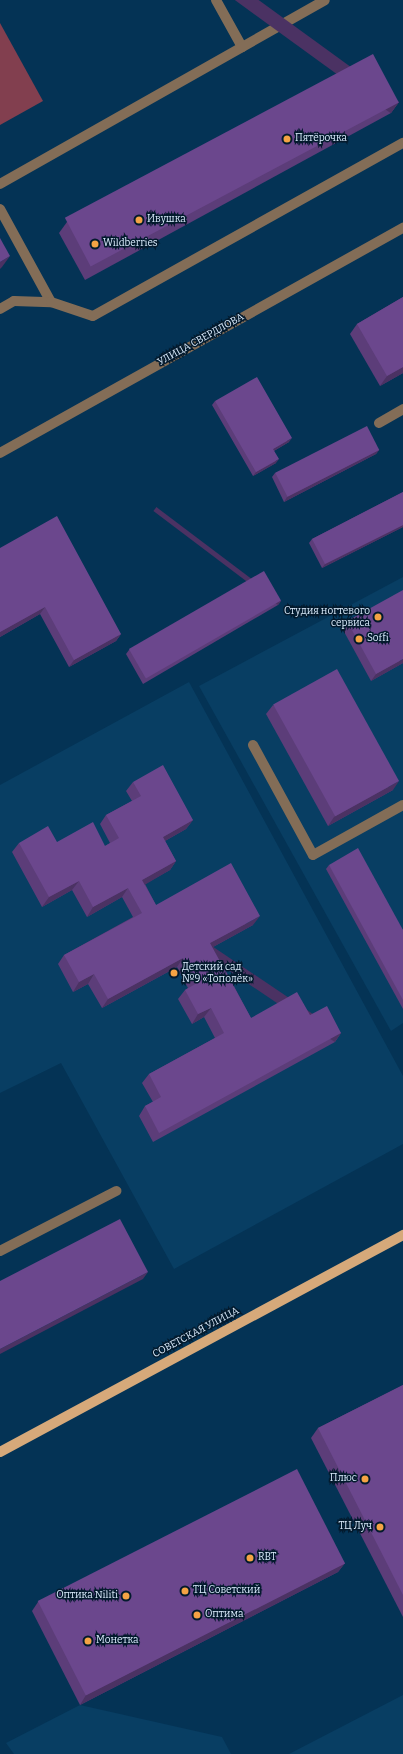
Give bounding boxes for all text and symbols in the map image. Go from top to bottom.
place label: Пятёрочка [295,133,347,145]
marker: Пятёрочка [282,134,292,144]
place label: Ивушка [147,214,186,226]
marker: Ивушка [134,215,144,225]
place label: Wildberries [103,238,158,250]
marker: Wildberries [90,239,100,249]
street label: УЛИЦА СВЕРДЛОВА [156,311,246,369]
place label: Студия ногтевого сервиса [284,605,370,628]
marker: Студия ногтевого сервиса [373,612,383,622]
place label: Soffi [367,633,389,645]
marker: Soffi [354,634,364,644]
place label: Детский сад №9 «Тополёк» [182,961,253,984]
marker: Детский сад №9 «Тополёк» [169,968,179,978]
street label: СОВЕТСКАЯ УЛИЦА [151,1305,241,1361]
place label: Плюс [330,1473,357,1485]
marker: Плюс [360,1474,370,1484]
place label: ТЦ Луч [338,1521,372,1533]
marker: ТЦ Луч [375,1522,385,1532]
place label: RBT [258,1552,276,1564]
marker: RBT [245,1553,255,1563]
place label: ТЦ Советский [193,1585,260,1597]
marker: ТЦ Советский [180,1586,190,1596]
place label: Оптика Niliti [56,1590,118,1602]
marker: Оптика Niliti [121,1591,131,1601]
place label: Оптима [205,1609,243,1621]
marker: Оптима [192,1610,202,1620]
place label: Монетка [96,1635,139,1647]
marker: Монетка [83,1636,93,1646]

